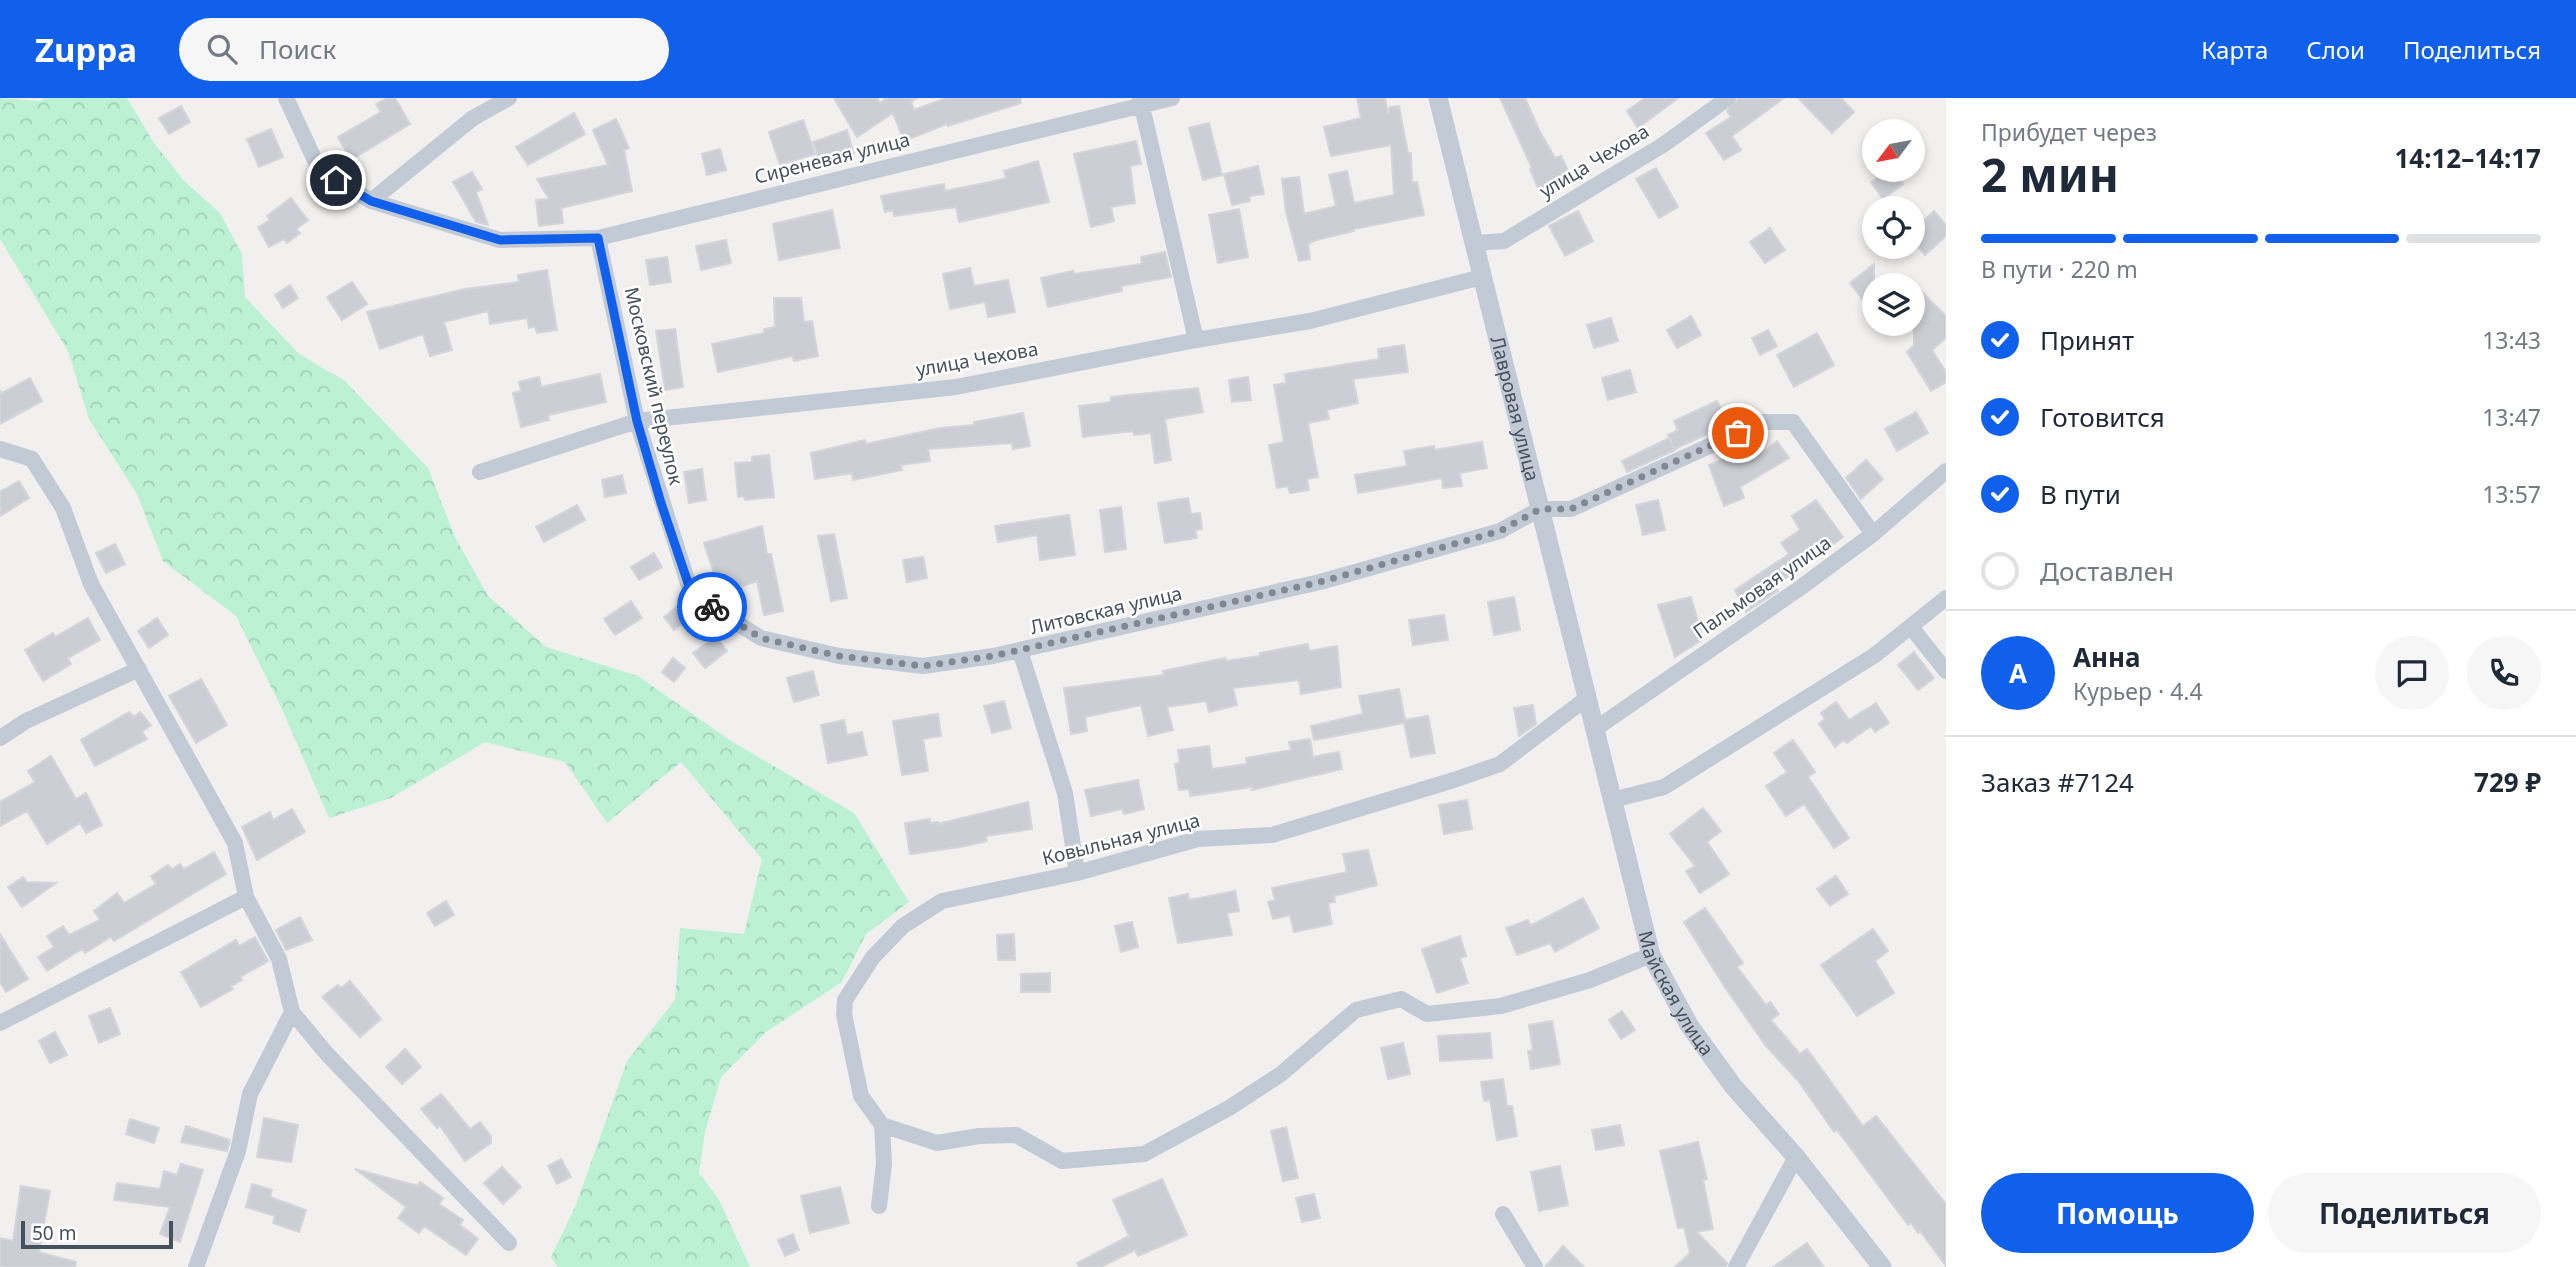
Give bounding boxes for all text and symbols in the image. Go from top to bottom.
search box [179,18,669,81]
text: Zuppa [35,27,137,72]
icon: search [203,30,241,68]
text: Поиск [259,31,336,67]
text: Карта [2201,33,2268,66]
text: Слои [2306,33,2365,66]
text: Поделиться [2403,33,2541,66]
text: Прибудет через [1981,116,2157,148]
street label: улица Чехова [1534,118,1654,204]
north arrow [1862,119,1925,182]
map controls [1862,119,1925,336]
street label: Сиреневая улица [752,126,912,190]
text: 14:12–14:17 [2394,140,2541,176]
text: 2 мин [1981,143,2119,205]
pin [306,150,366,210]
icon: home [317,161,355,199]
button: locate [1862,196,1925,259]
text: В пути · 220 m [1981,253,2138,285]
button: layers [1862,273,1925,336]
street label: Московский переулок [619,285,689,487]
icon: check [1981,321,2019,359]
text: Принят [2040,322,2134,358]
text: 13:43 [2482,324,2541,356]
street label: Лавровая улица [1485,333,1546,484]
street label: улица Чехова [914,335,1040,383]
icon: check [1981,398,2019,436]
text: Готовится [2040,399,2165,435]
text: 13:47 [2482,401,2541,433]
pin [1708,403,1768,463]
icon: bag [1719,414,1757,452]
icon: check [1981,475,2019,513]
text: В пути [2040,476,2121,512]
text: 13:57 [2482,478,2541,510]
street label: Пальмовая улица [1688,530,1836,644]
text: Доставлен [2040,553,2174,589]
courier [677,572,747,642]
street label: Литовская улица [1028,580,1184,640]
icon: bike [693,588,731,626]
button: chat [2375,636,2449,710]
button: phone [2467,636,2541,710]
text: Анна [2073,639,2141,675]
text: А [2009,655,2027,691]
text: Курьер · 4.4 [2073,675,2203,707]
text: Заказ #7124 [1981,764,2134,800]
text: 729 ₽ [2474,764,2541,800]
street label: Ковыльная улица [1040,807,1202,871]
street label: Майская улица [1632,928,1720,1061]
button: Помощь [1981,1173,2254,1253]
button: Поделиться [2268,1173,2541,1253]
scale bar [21,1218,173,1250]
text: 50 m [32,1220,76,1246]

